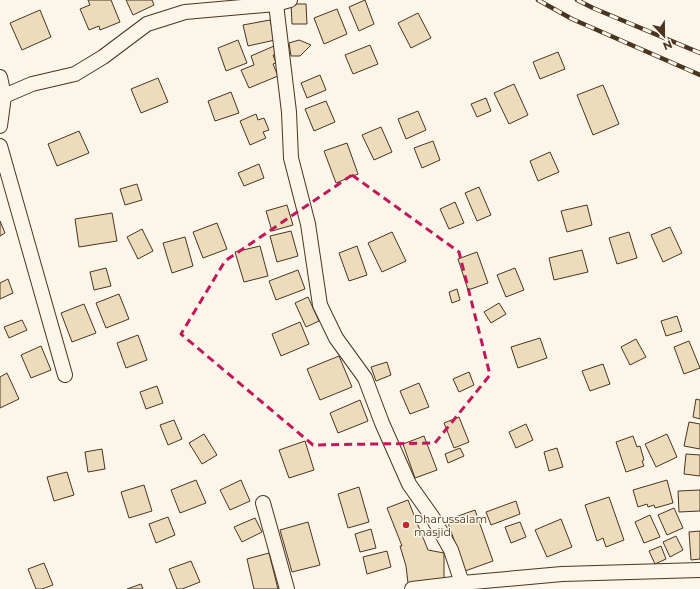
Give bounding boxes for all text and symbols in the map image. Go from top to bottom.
north arrow [644,16,684,56]
text: N [661,37,674,53]
place label: Dharussalam masjid [414,512,487,539]
marker: Dharussalam masjid [401,520,411,530]

